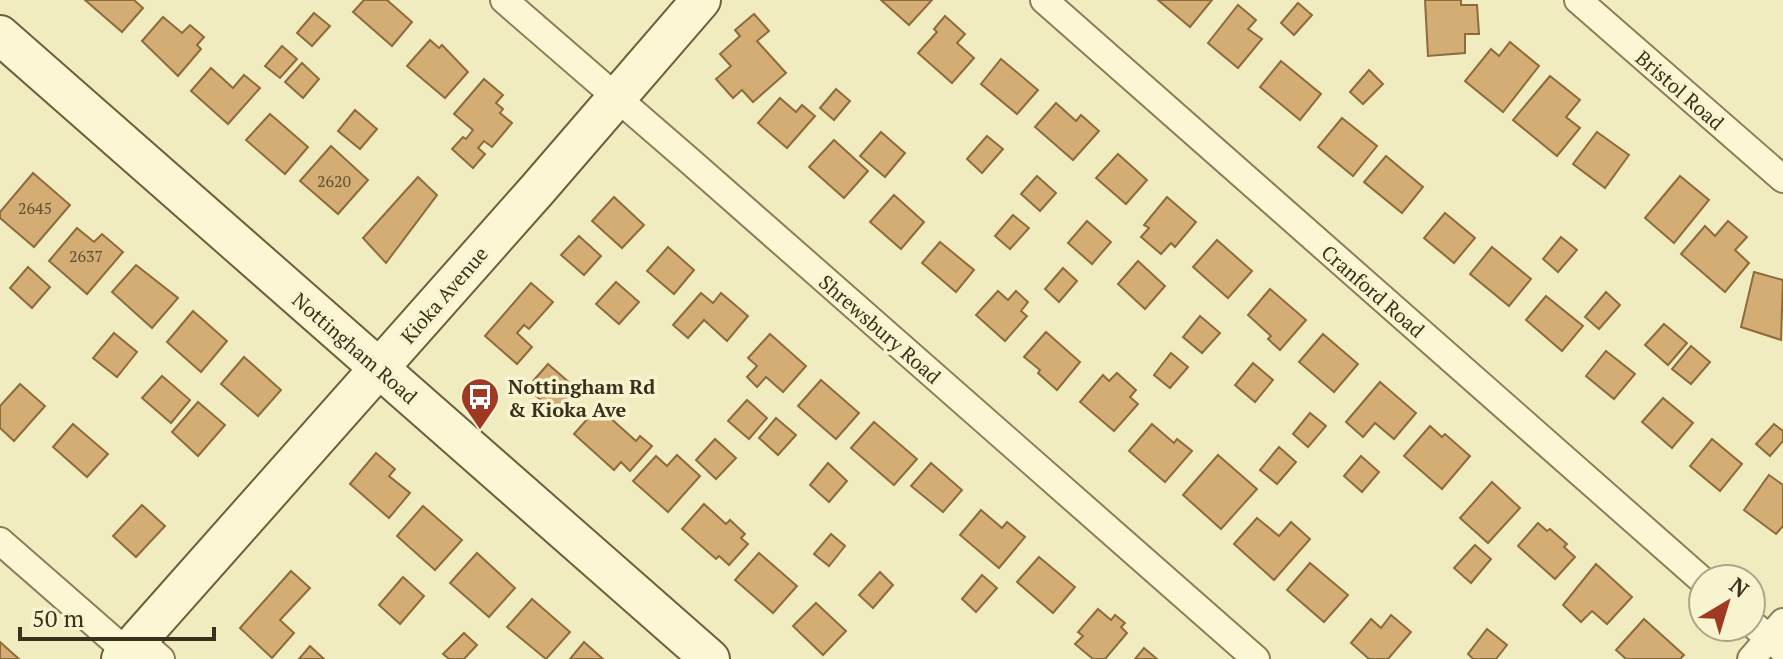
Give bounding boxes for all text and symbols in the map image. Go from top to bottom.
street label: Bristol Road [1630,44,1730,136]
house number: 2620 [317,170,351,192]
house number: 2645 [18,197,52,219]
street label: Cranford Road [1316,239,1430,343]
street label: Kioka Avenue [394,241,494,349]
house number: 2637 [69,245,103,267]
street label: Shrewsbury Road [813,268,947,390]
street label: Nottingham Road [287,286,423,410]
place label: Nottingham Rd & Kioka Ave [508,373,655,423]
bus stop icon: Nottingham Rd & Kioka Ave [459,376,501,431]
north arrow [1687,563,1767,643]
text: N [1724,570,1755,604]
scale bar [20,591,214,641]
text: 50 m [32,602,84,634]

